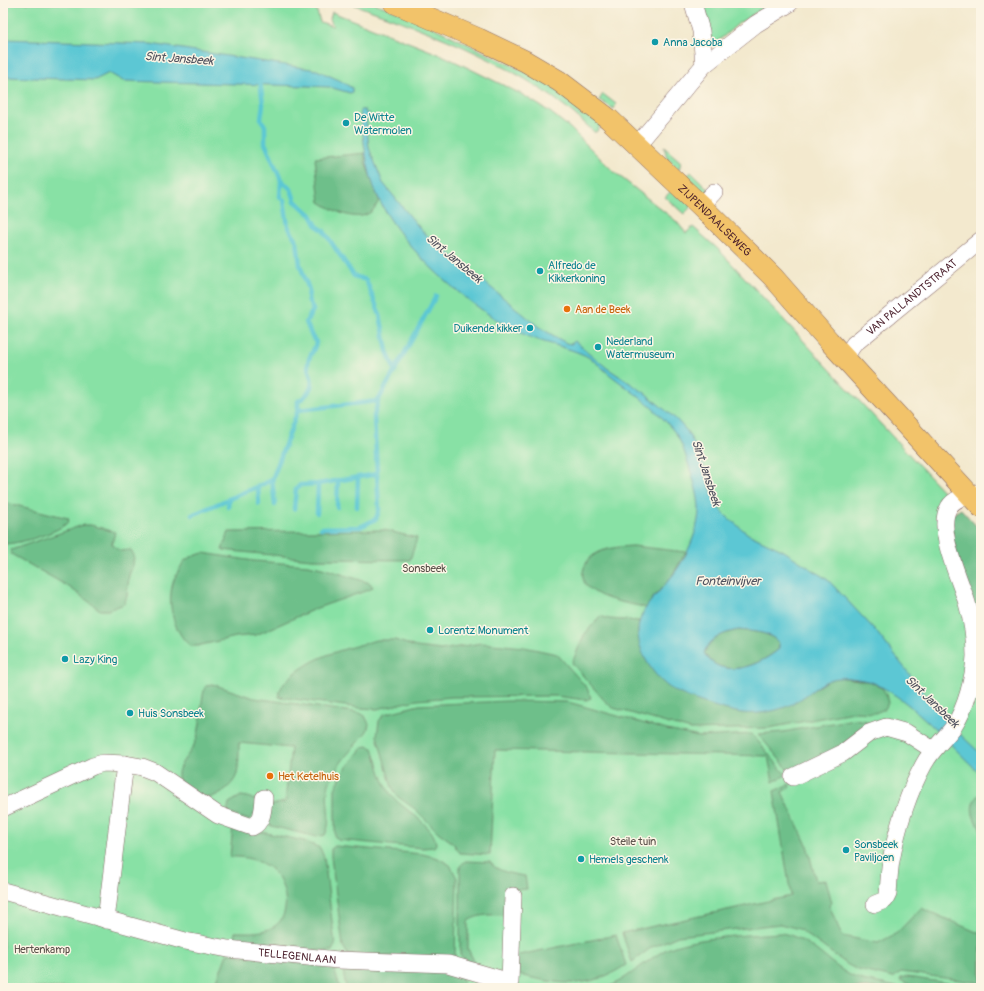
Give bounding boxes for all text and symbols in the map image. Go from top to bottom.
place label: Anna Jacoba [663,36,723,49]
marker: Anna Jacoba [650,37,660,47]
water label: Sint Jansbeek [144,49,215,69]
place label: De Witte Watermolen [354,111,412,137]
marker: De Witte Watermolen [341,118,351,128]
street label: ZIJPENDAALSEWEG [676,181,754,259]
water label: Sint Jansbeek [423,231,486,287]
street label: VAN PALLANDTSTRAAT [863,256,959,338]
place label: Alfredo de Kikkerkoning [548,259,606,285]
marker: Alfredo de Kikkerkoning [535,266,545,276]
place label: Aan de Beek [575,303,631,316]
marker: Aan de Beek [562,304,572,314]
place label: Duikende kikker [453,322,522,335]
marker: Duikende kikker [525,323,535,333]
place label: Nederland Watermuseum [606,335,675,361]
marker: Nederland Watermuseum [593,342,603,352]
water label: Sint Jansbeek [688,438,724,509]
park label: Sonsbeek [402,562,446,575]
water label: Fonteinvijver [695,574,762,589]
place label: Lorentz Monument [438,624,529,637]
marker: Lorentz Monument [425,625,435,635]
place label: Lazy King [73,653,118,666]
marker: Lazy King [60,654,70,664]
water label: Sint Jansbeek [902,673,963,732]
place label: Huis Sonsbeek [138,707,204,720]
marker: Huis Sonsbeek [125,708,135,718]
place label: Het Ketelhuis [278,770,339,783]
marker: Het Ketelhuis [265,771,275,781]
park label: Steile tuin [610,835,656,848]
place label: Sonsbeek Paviljoen [854,838,898,864]
marker: Sonsbeek Paviljoen [841,845,851,855]
place label: Hemels geschenk [589,853,669,866]
marker: Hemels geschenk [576,854,586,864]
park label: Hertenkamp [14,943,70,956]
street label: TELLEGENLAAN [257,946,337,966]

